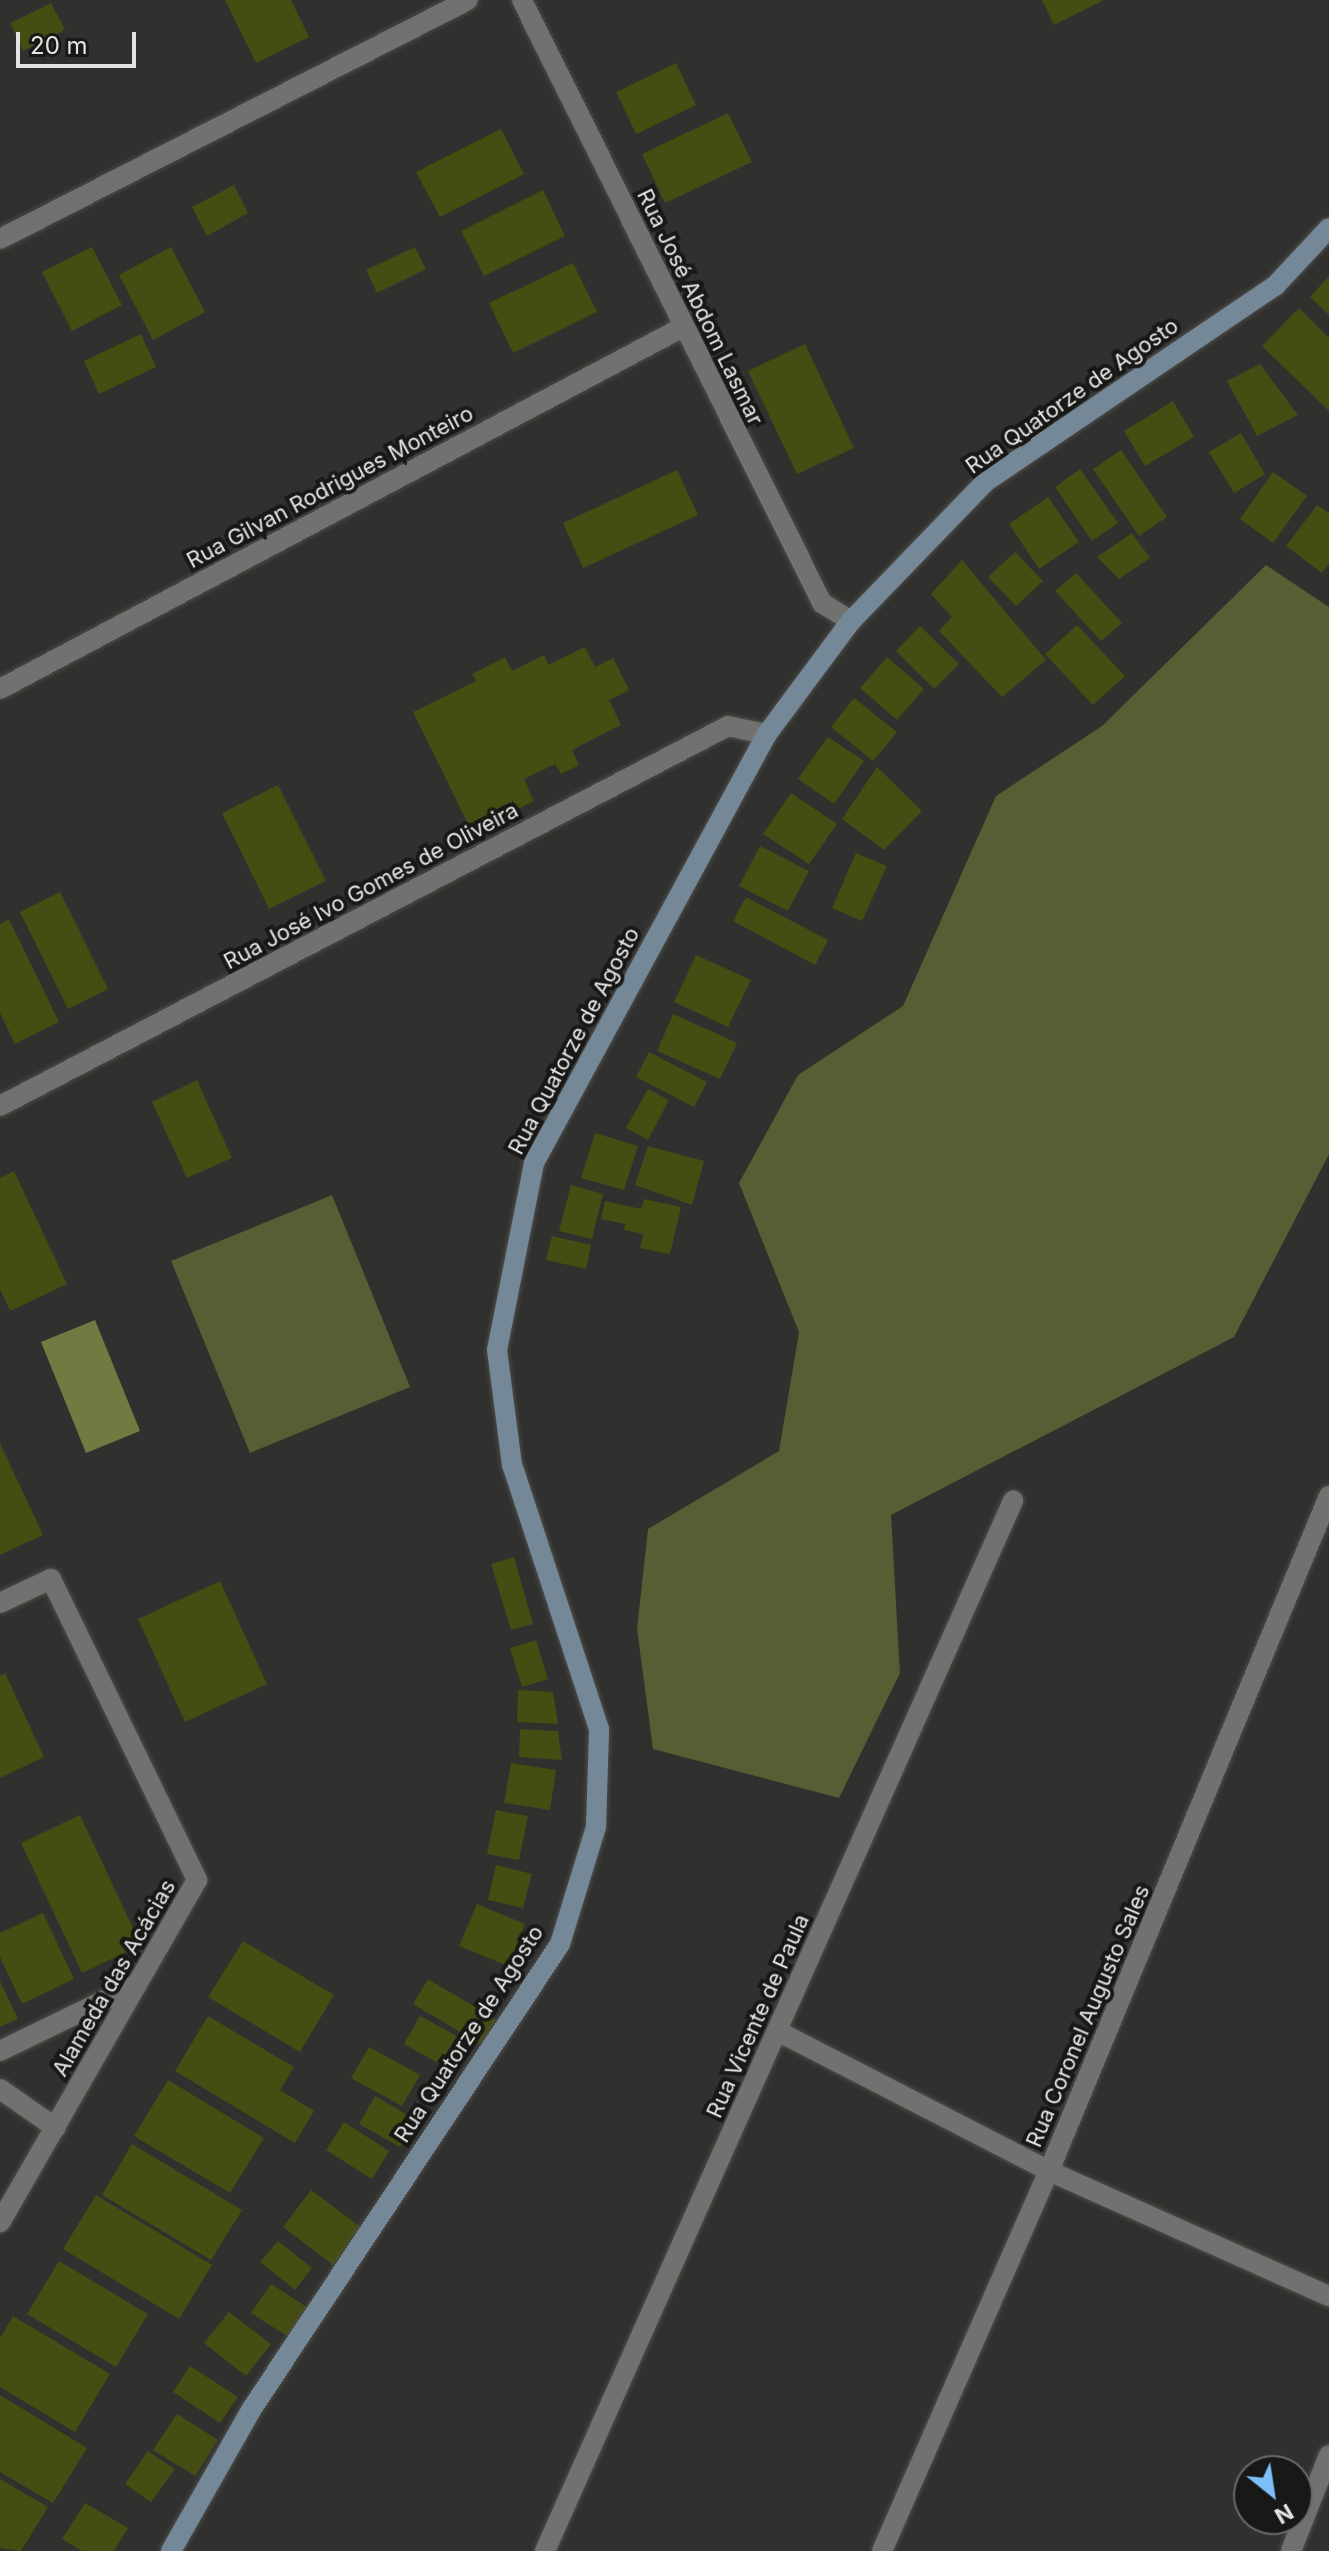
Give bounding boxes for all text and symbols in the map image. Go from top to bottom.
scale bar [20,16,140,66]
text: 20 m [30,31,88,60]
street label: Rua José Abdom Lasmar [631,185,769,429]
street label: Rua Quatorze de Agosto [961,313,1183,479]
street label: Rua Gilvan Rodrigues Monteiro [182,400,478,574]
street label: Rua José Ivo Gomes de Oliveira [219,797,523,975]
street label: Rua Quatorze de Agosto [503,923,645,1159]
street label: Alameda das Acácias [47,1875,181,2081]
street label: Rua Coronel Augusto Sales [1021,1881,1155,2151]
street label: Rua Vicente de Paula [701,1910,815,2122]
street label: Rua Quatorze de Agosto [389,1921,549,2147]
north arrow [1233,2455,1313,2535]
text: N [1270,2499,1298,2530]

